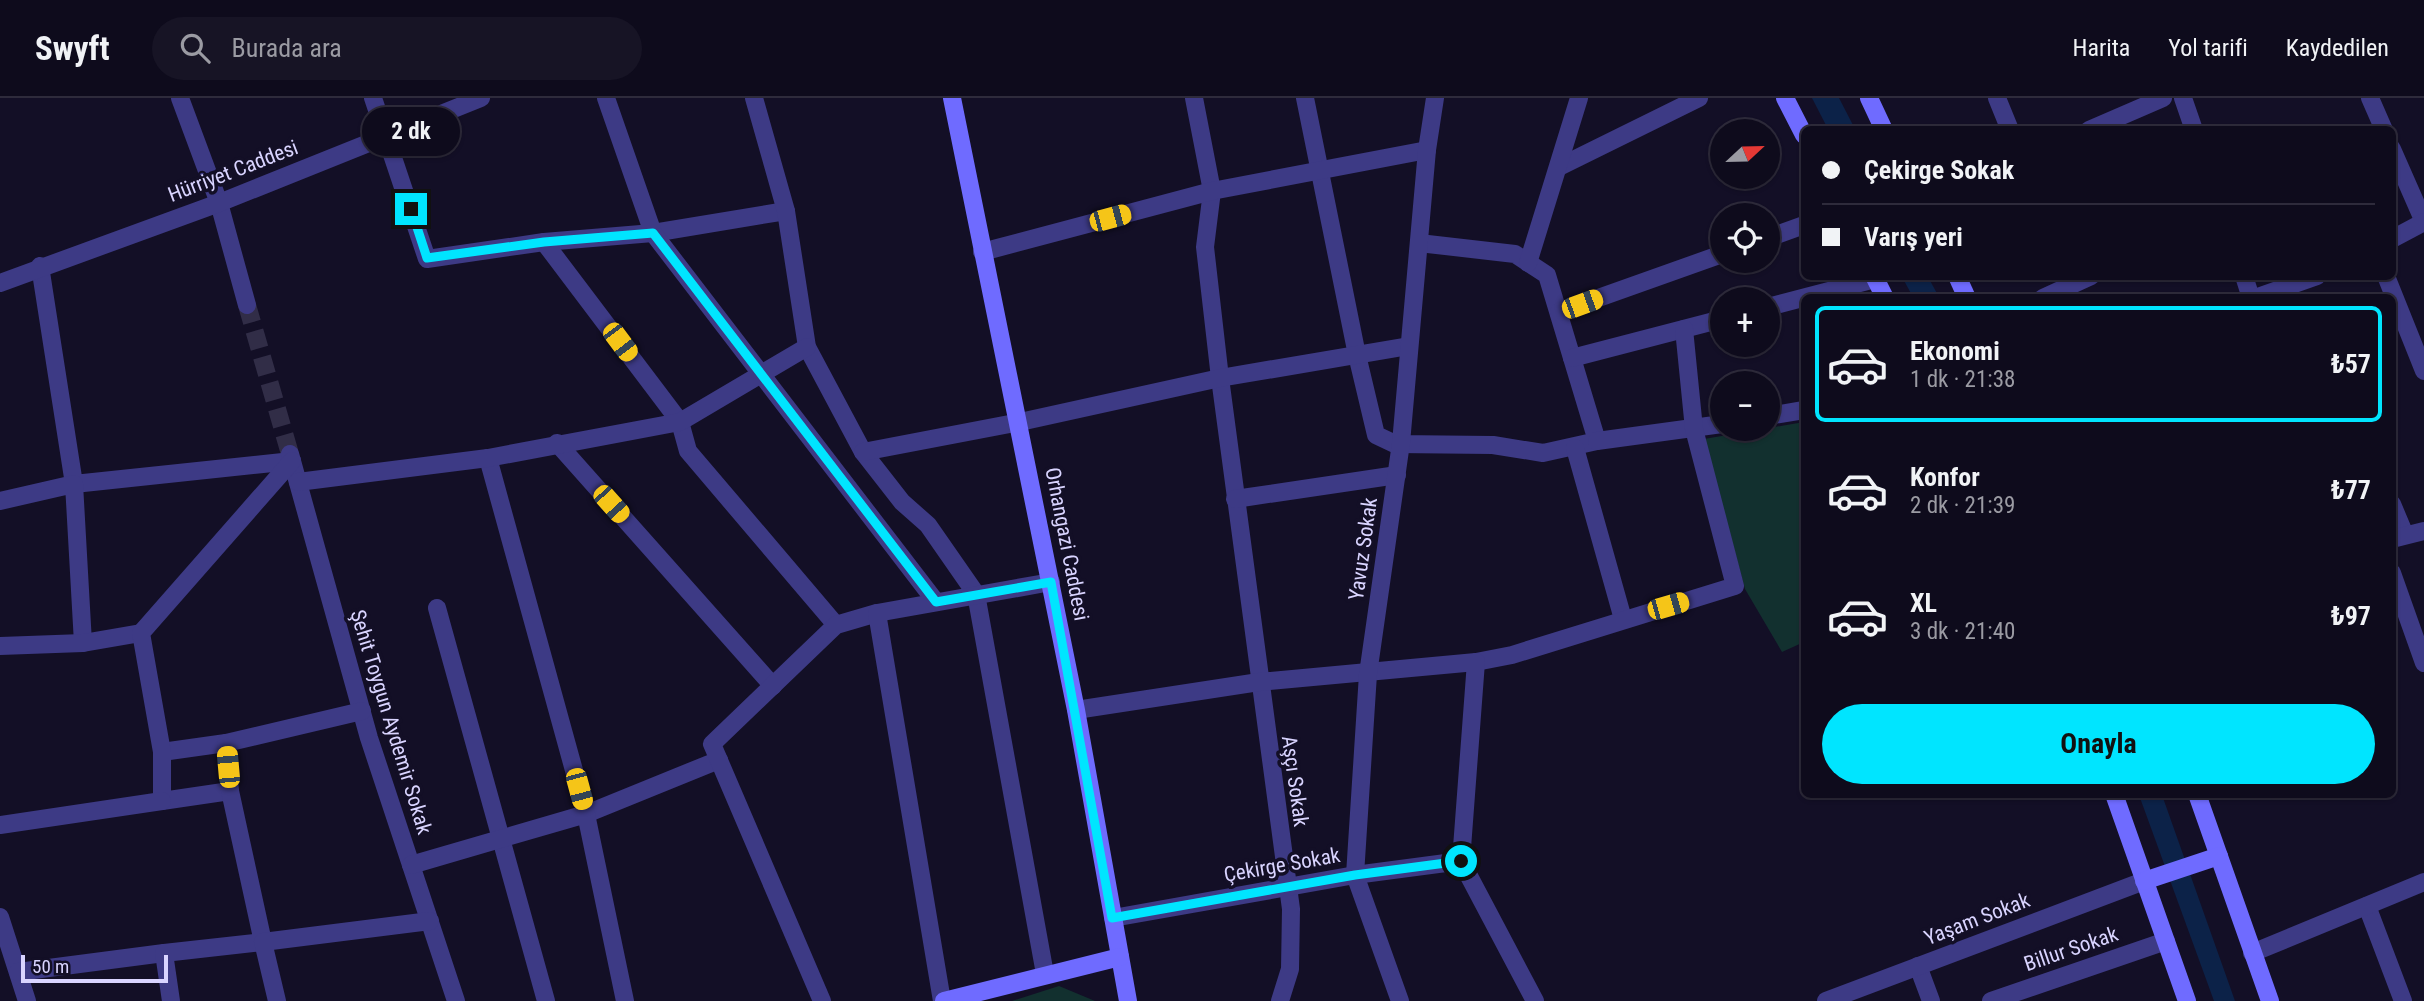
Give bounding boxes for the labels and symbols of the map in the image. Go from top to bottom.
callout: 2 dk [362,108,460,156]
north arrow [1710,119,1780,189]
street label: Hürriyet Caddesi [165,135,301,207]
route end [395,193,427,225]
car [1087,202,1134,234]
car [1559,287,1606,321]
car [599,319,642,365]
street label: Orhangazi Caddesi [1040,465,1094,623]
car [590,481,633,527]
street label: Yavuz Sokak [1344,495,1382,602]
car [1645,590,1692,622]
street label: Şehit Toygun Aydemir Sokak [345,607,437,838]
street label: Aşçı Sokak [1277,734,1313,829]
car [216,745,241,789]
car [564,766,595,812]
street label: Çekirge Sokak [1222,843,1343,887]
route start [1445,845,1477,877]
street label: Yaşam Sokak [1921,888,2034,950]
street label: Billur Sokak [2021,922,2122,976]
scale bar [21,952,168,984]

